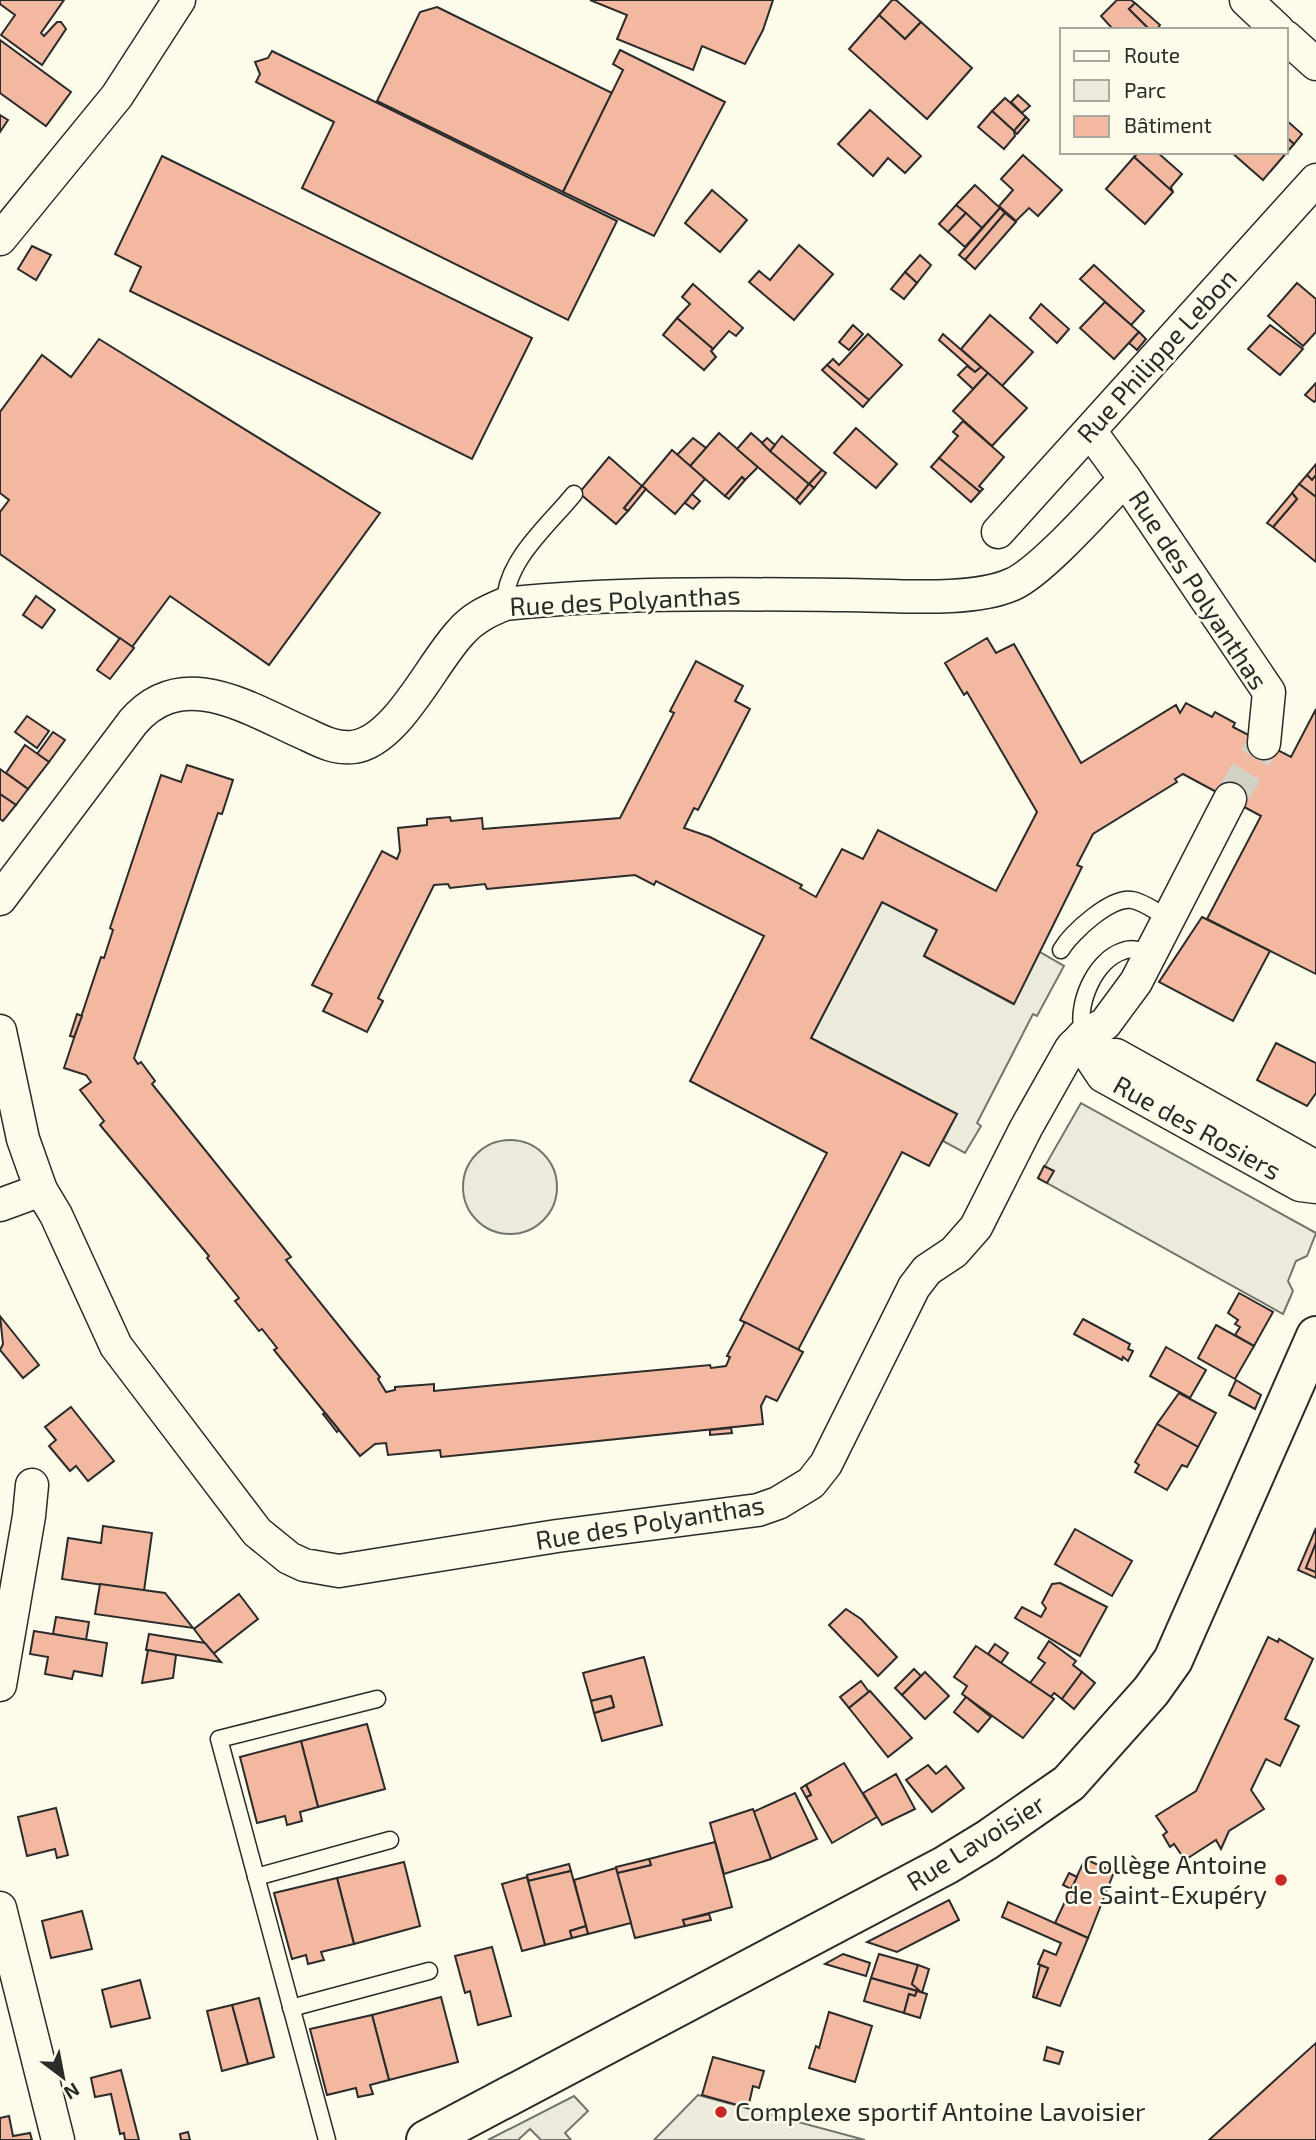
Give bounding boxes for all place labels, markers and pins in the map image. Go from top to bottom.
place label: Collège Antoine de Saint-Exupéry [1064,1848,1267,1909]
marker: Collège Antoine de Saint-Exupéry [1273,1872,1289,1888]
place label: Complexe sportif Antoine Lavoisier [735,2095,1146,2126]
marker: Complexe sportif Antoine Lavoisier [713,2104,729,2120]

